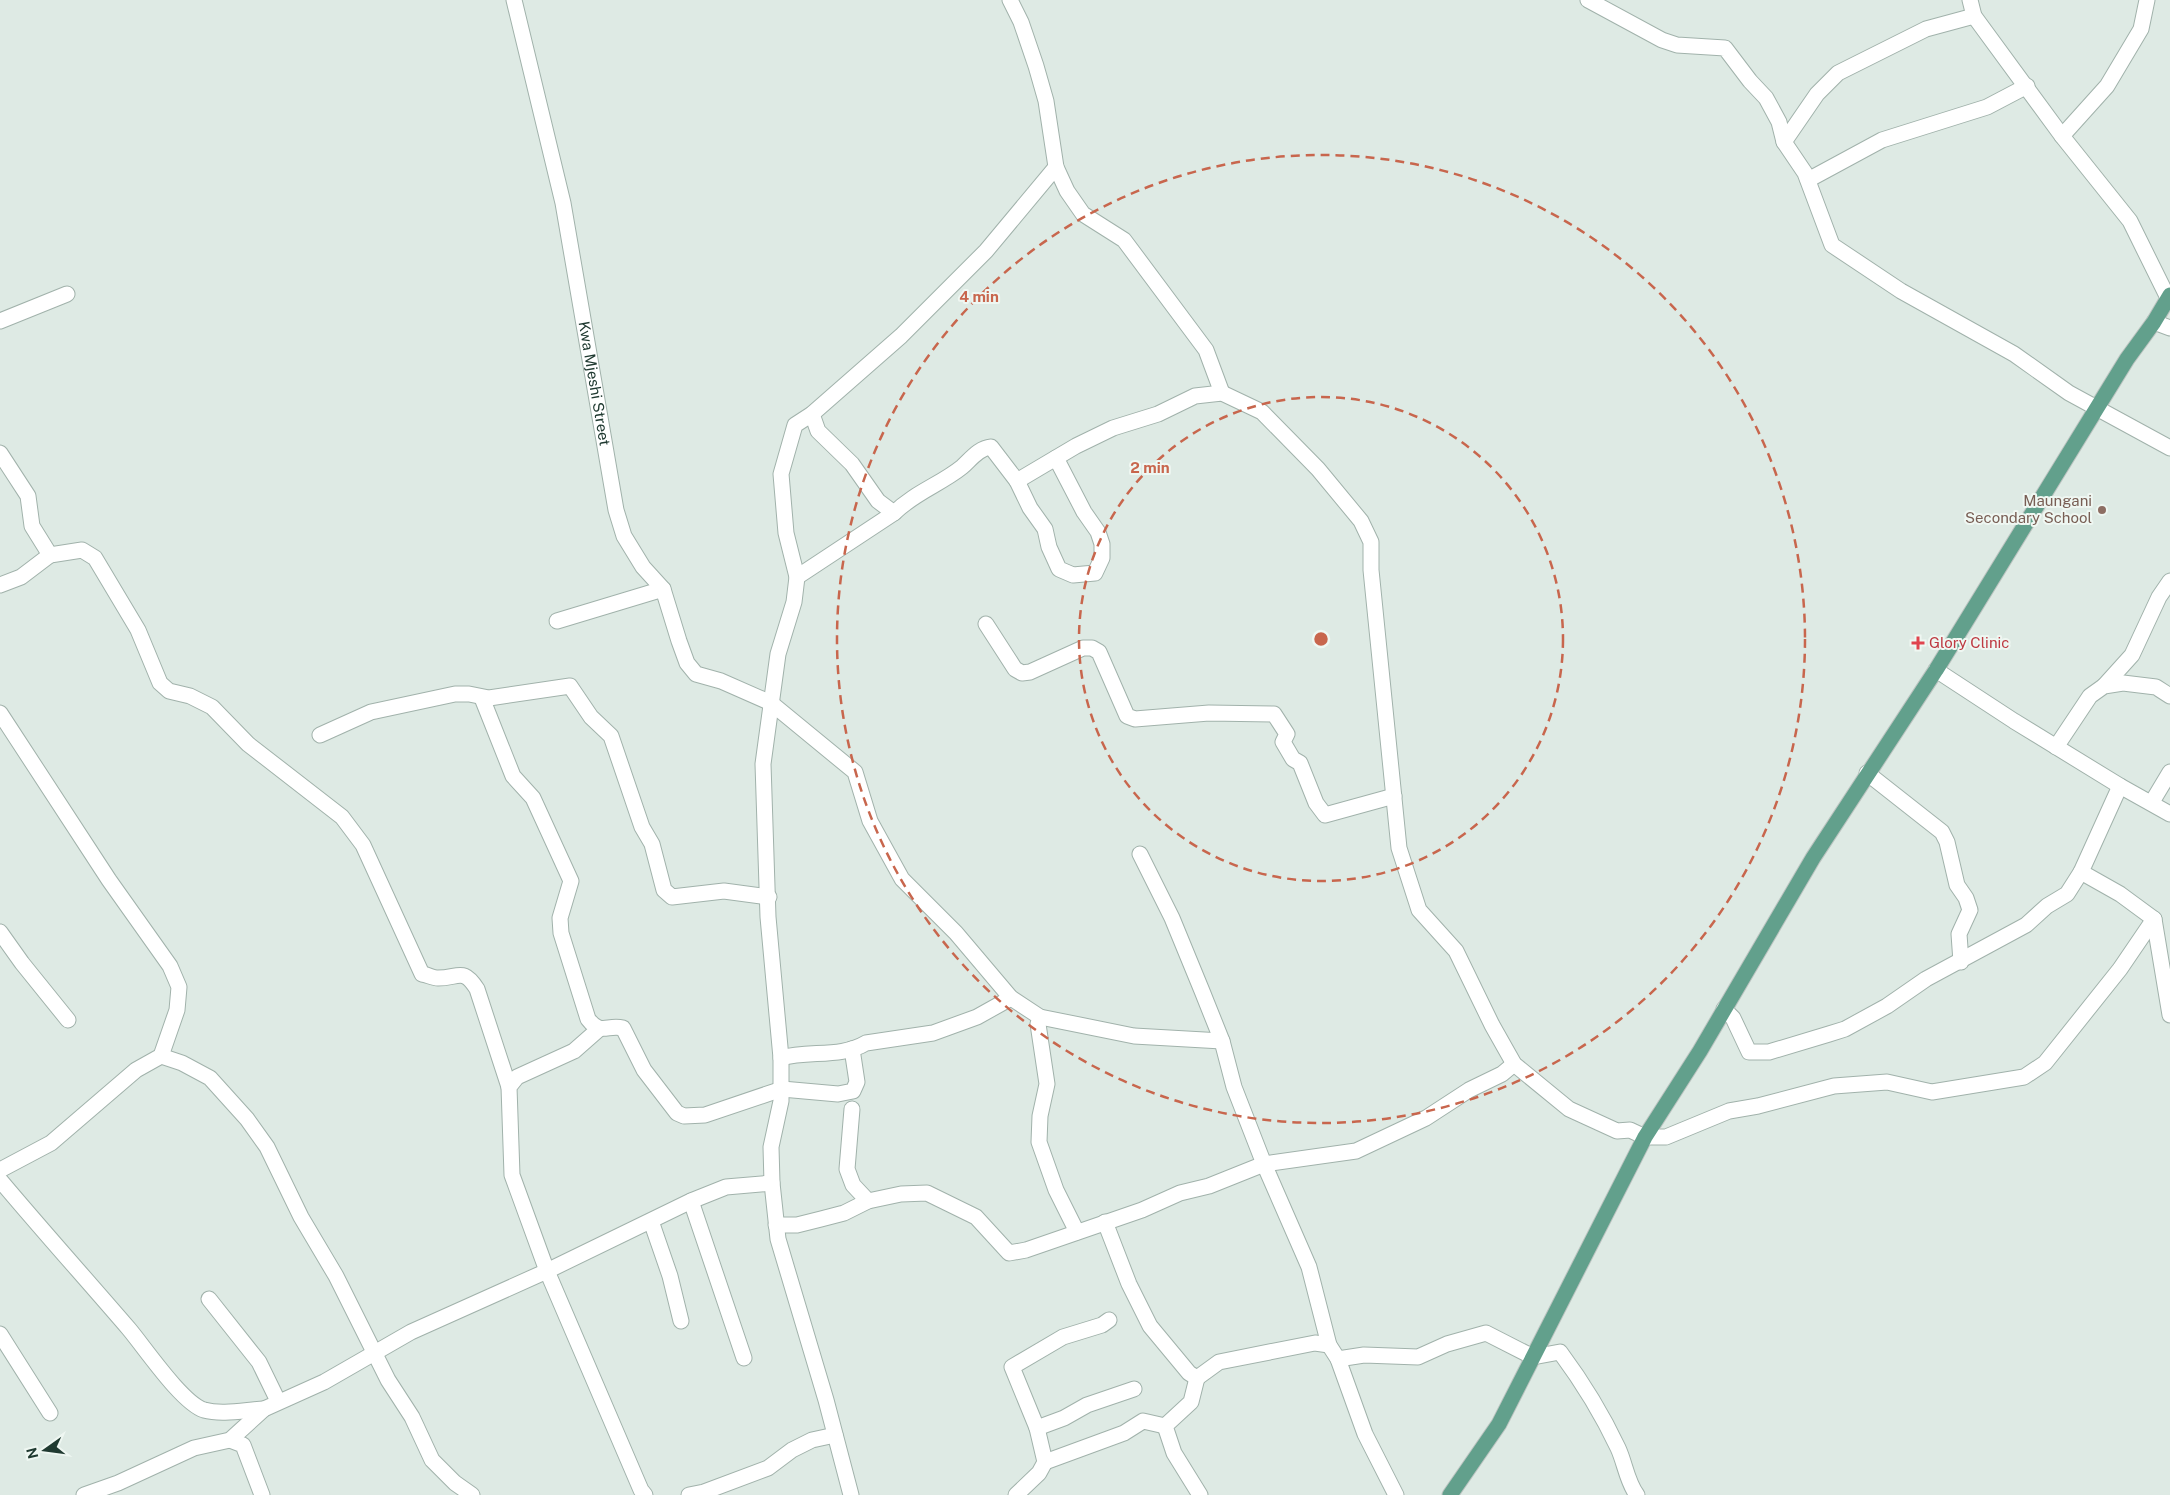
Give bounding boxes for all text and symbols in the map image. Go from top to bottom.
text: 4 min [959,288,999,305]
street label: Kwa Mjeshi Street [576,320,614,447]
text: 2 min [1130,459,1170,476]
place label: Maungani Secondary School [1965,492,2092,526]
marker: Maungani Secondary School [2096,504,2108,516]
centre of rings [1312,630,1330,648]
place label: Glory Clinic [1929,634,2009,651]
marker: Glory Clinic [1911,636,1925,650]
north arrow [20,1425,70,1475]
text: N [23,1446,41,1460]

